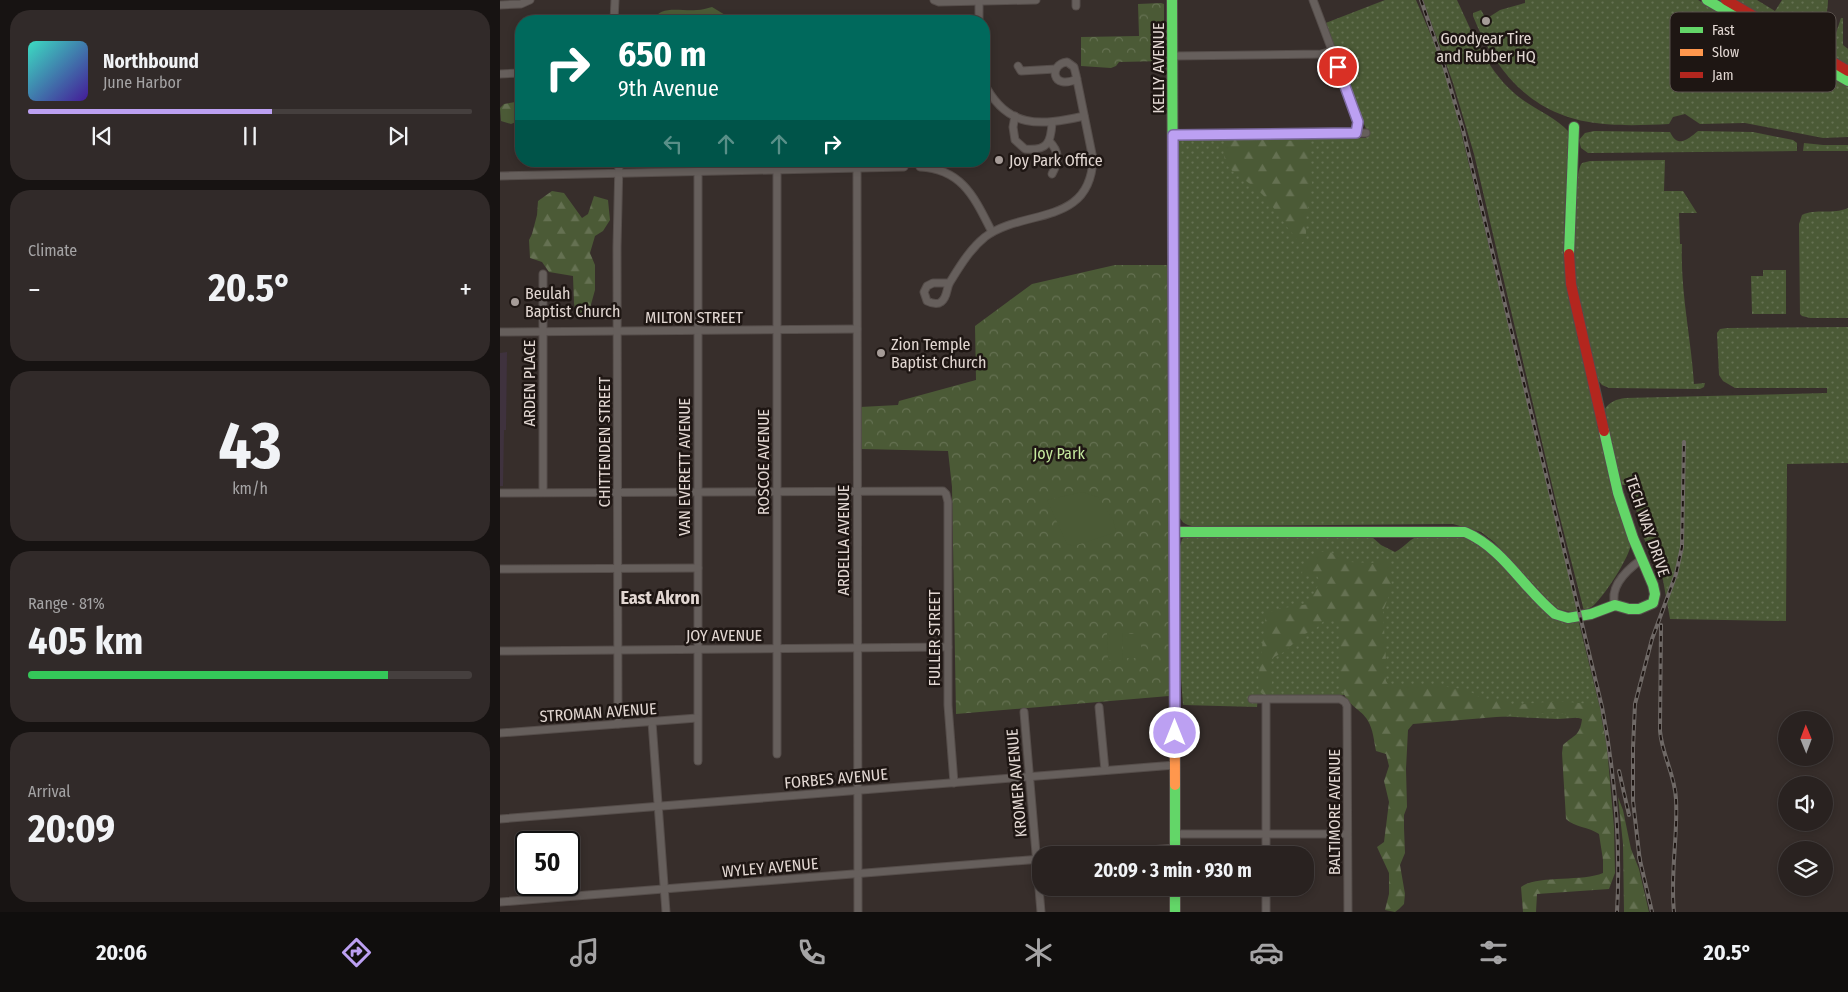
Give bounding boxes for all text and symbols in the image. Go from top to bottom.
legend [1670,12,1836,92]
marker: Goodyear Tire and Rubber HQ [1480,15,1492,27]
text: Fast [1712,22,1735,39]
street label: KELLY AVENUE [1149,23,1168,113]
place label: Goodyear Tire and Rubber HQ [1436,29,1536,66]
text: 650 m [618,33,706,75]
icon: right [535,35,600,100]
text: Slow [1712,44,1739,61]
pin [1317,46,1359,88]
text: Northbound [103,50,199,73]
icon: arrive [1324,53,1352,81]
text: Jam [1712,67,1733,84]
text: June Harbor [103,73,181,92]
text: 9th Avenue [618,75,719,102]
icon: previous [88,122,116,150]
icon: pause [236,122,264,150]
icon: next [384,122,412,150]
icon: left [659,130,687,158]
icon: ahead [712,130,740,158]
icon: ahead [765,130,793,158]
icon: right [818,130,846,158]
place label: Joy Park Office [1009,151,1103,170]
marker: Joy Park Office [993,154,1005,166]
text: Climate [28,241,77,260]
text: 20.5° [208,265,292,311]
text: − [28,273,41,306]
text: + [459,273,472,306]
place label: Beulah Baptist Church [525,284,620,321]
marker: Beulah Baptist Church [509,296,521,308]
street label: MILTON STREET [645,308,744,327]
place label: Zion Temple Baptist Church [891,335,986,372]
street label: ARDEN PLACE [520,340,539,426]
marker: Zion Temple Baptist Church [875,347,887,359]
street label: CHITTENDEN STREET [595,376,614,507]
street label: VAN EVERETT AVENUE [675,398,694,536]
text: 43 [218,407,282,485]
street label: ROSCOE AVENUE [754,409,773,515]
park label: Joy Park [1033,444,1086,463]
street label: TECH WAY DRIVE [1621,473,1674,579]
text: km/h [232,479,268,498]
street label: ARDELLA AVENUE [834,485,853,595]
district label: East Akron [620,587,700,609]
street label: FULLER STREET [925,589,944,686]
text: Range · 81% [28,594,105,613]
text: 405 km [28,618,143,664]
street label: JOY AVENUE [686,626,762,645]
street label: STROMAN AVENUE [539,699,657,726]
position arrow [1148,706,1200,758]
north arrow [1778,711,1832,766]
map controls [1778,711,1833,896]
street label: KROMER AVENUE [1002,728,1031,838]
street label: BALTIMORE AVENUE [1325,749,1344,875]
street label: FORBES AVENUE [784,765,889,792]
button: sound [1778,776,1833,831]
text: Arrival [28,782,70,801]
text: 20:09 [28,806,115,852]
speed limit sign: 50 [515,831,580,896]
button: layers [1778,841,1833,896]
street label: WYLEY AVENUE [721,854,819,881]
text: 20:09 · 3 min · 930 m [1094,859,1252,882]
icon: directions [339,935,374,970]
icon: music [567,935,602,970]
icon: phone [794,935,829,970]
icon: climate [1021,935,1056,970]
icon: car [1249,935,1284,970]
icon: filters [1476,935,1511,970]
text: 20:06 [96,939,147,966]
text: 20.5° [1703,939,1752,966]

